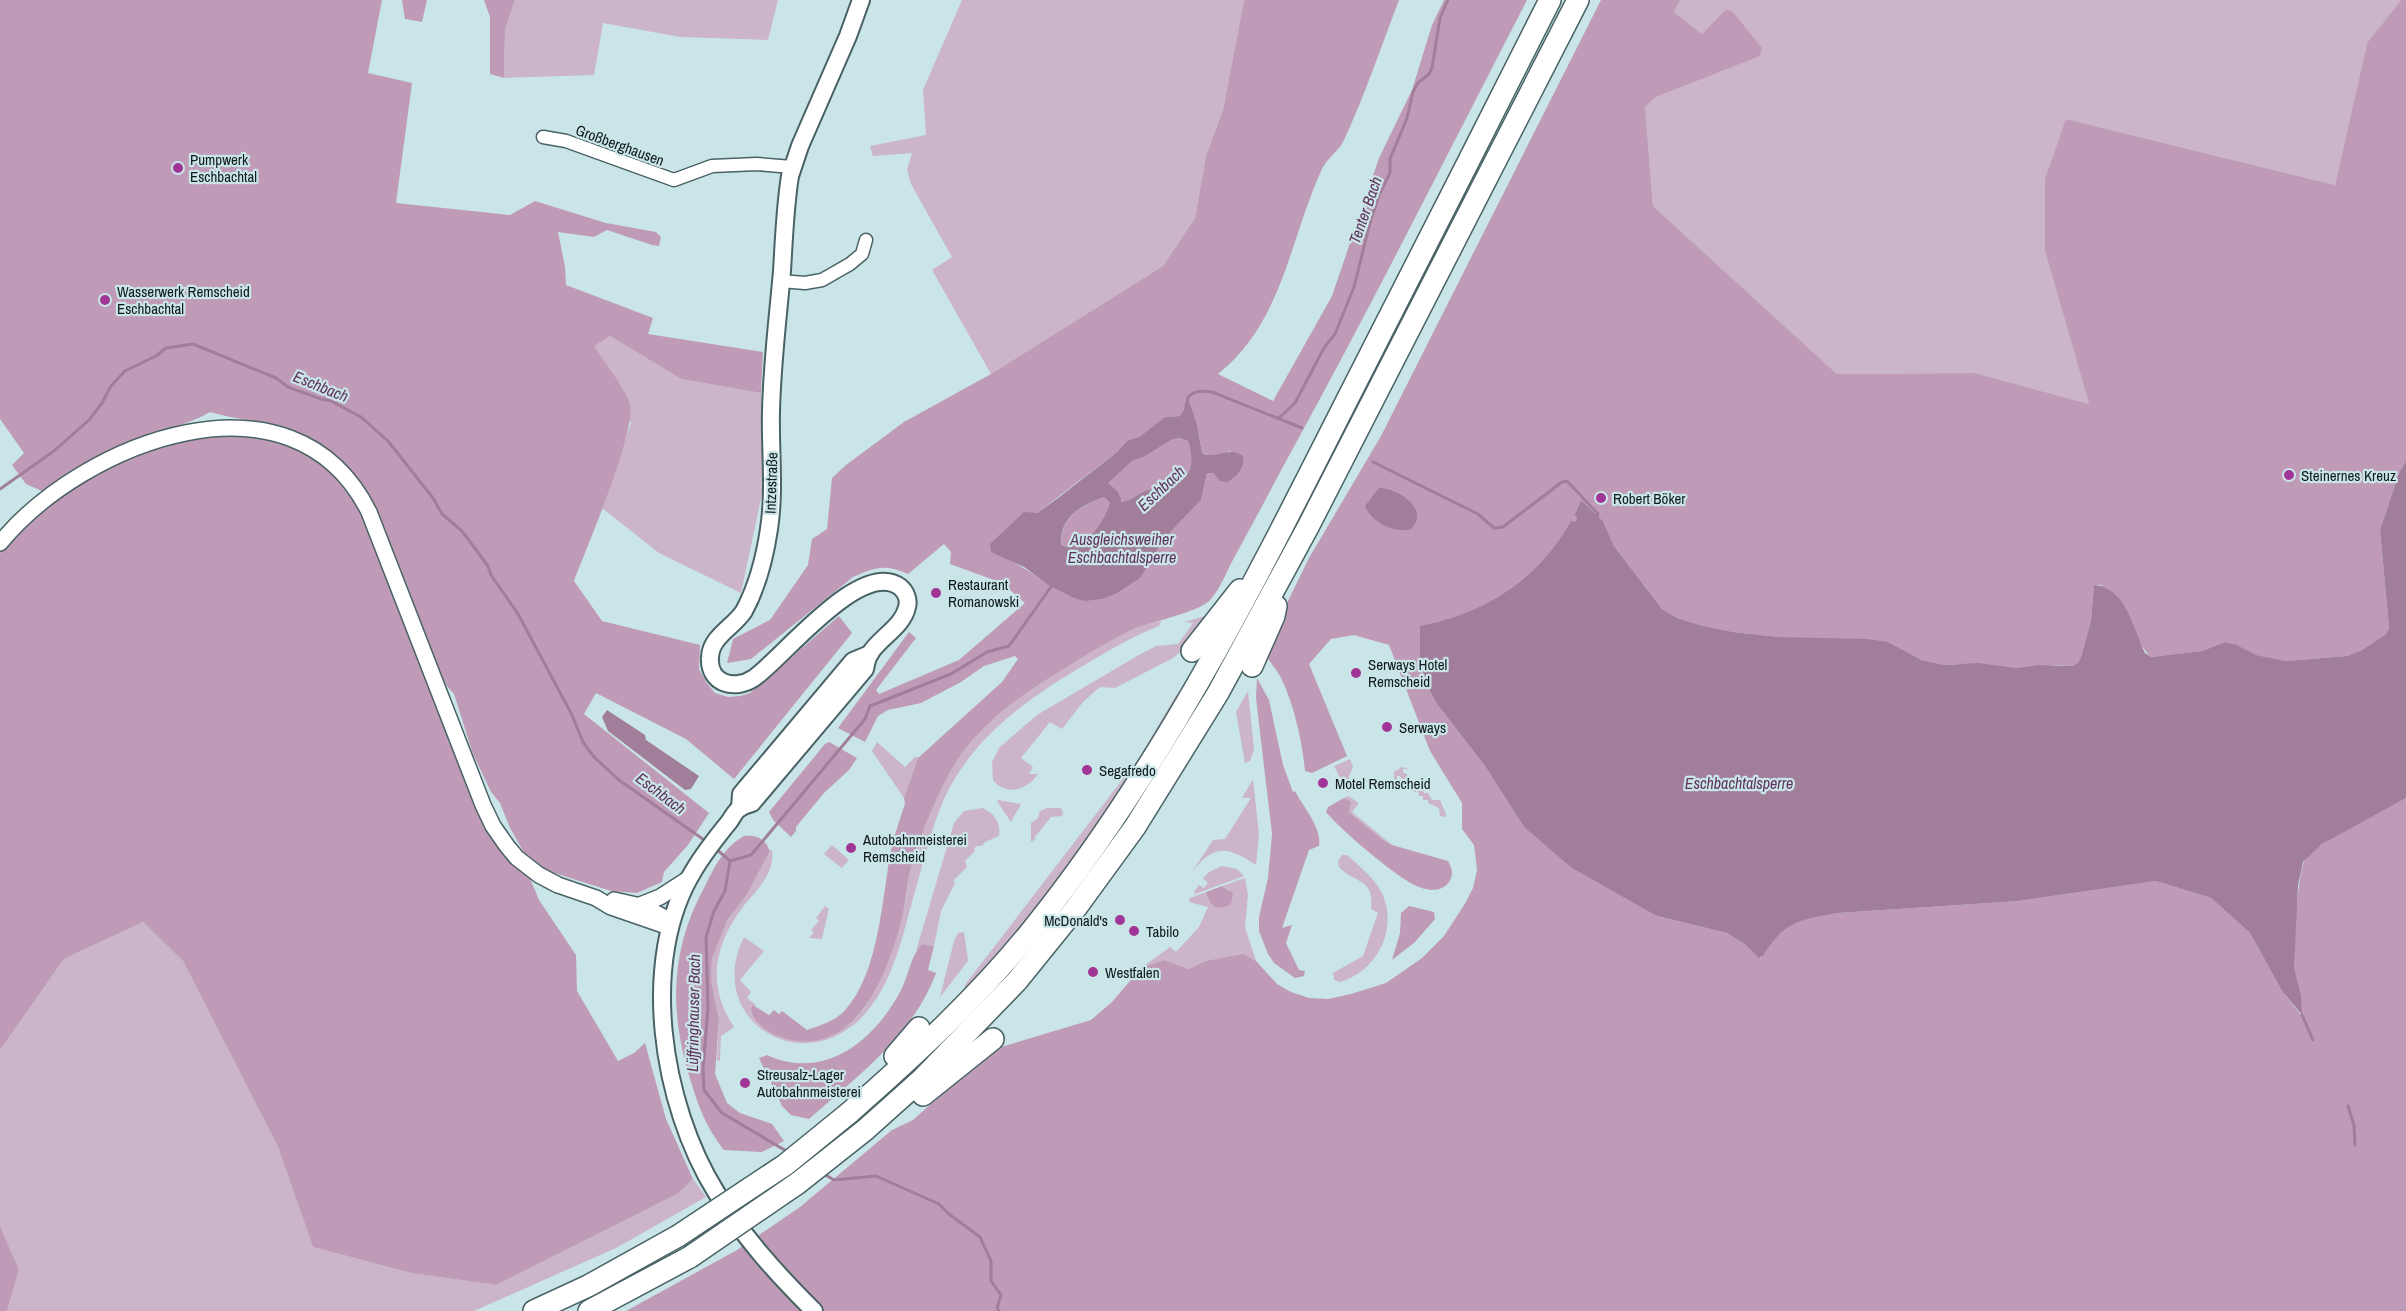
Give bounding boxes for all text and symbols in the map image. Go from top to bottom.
street label: Großberghausen [573,119,667,171]
place label: Pumpwerk Eschbachtal [190,149,257,187]
marker: Pumpwerk Eschbachtal [171,161,185,175]
water label: Tenter Bach [1343,173,1387,247]
place label: Wasserwerk Remscheid Eschbachtal [117,281,250,319]
marker: Wasserwerk Remscheid Eschbachtal [98,293,112,307]
water label: Eschbach [290,365,352,407]
street label: Intzestraße [759,452,783,514]
water label: Eschbach [1132,460,1190,516]
place label: Steinernes Kreuz [2301,465,2396,486]
marker: Steinernes Kreuz [2282,468,2296,482]
place label: Robert Böker [1613,488,1685,509]
marker: Robert Böker [1594,491,1608,505]
water label: Ausgleichsweiher Eschbachtalsperre [1068,528,1176,568]
place label: Restaurant Romanowski [948,574,1019,612]
marker: Restaurant Romanowski [929,586,943,600]
place label: Serways Hotel Remscheid [1368,654,1447,692]
marker: Serways Hotel Remscheid [1349,666,1363,680]
place label: Serways [1399,717,1446,738]
marker: Serways [1380,720,1394,734]
place label: Segafredo [1099,760,1156,781]
marker: Segafredo [1080,763,1094,777]
water label: Eschbach [631,767,691,819]
water label: Eschbachtalsperre [1685,772,1793,794]
place label: Motel Remscheid [1335,773,1431,794]
marker: Motel Remscheid [1316,776,1330,790]
place label: Autobahnmeisterei Remscheid [862,829,967,867]
marker: Autobahnmeisterei Remscheid [844,841,858,855]
place label: McDonald's [1044,910,1108,931]
marker: McDonald's [1113,913,1127,927]
place label: Tabilo [1146,921,1179,942]
marker: Tabilo [1127,924,1141,938]
water label: Lüffringhauser Bach [681,954,705,1072]
place label: Westfalen [1105,962,1159,983]
marker: Westfalen [1086,965,1100,979]
place label: Streusalz-Lager Autobahnmeisterei [756,1064,861,1102]
marker: Streusalz-Lager Autobahnmeisterei [738,1076,752,1090]

